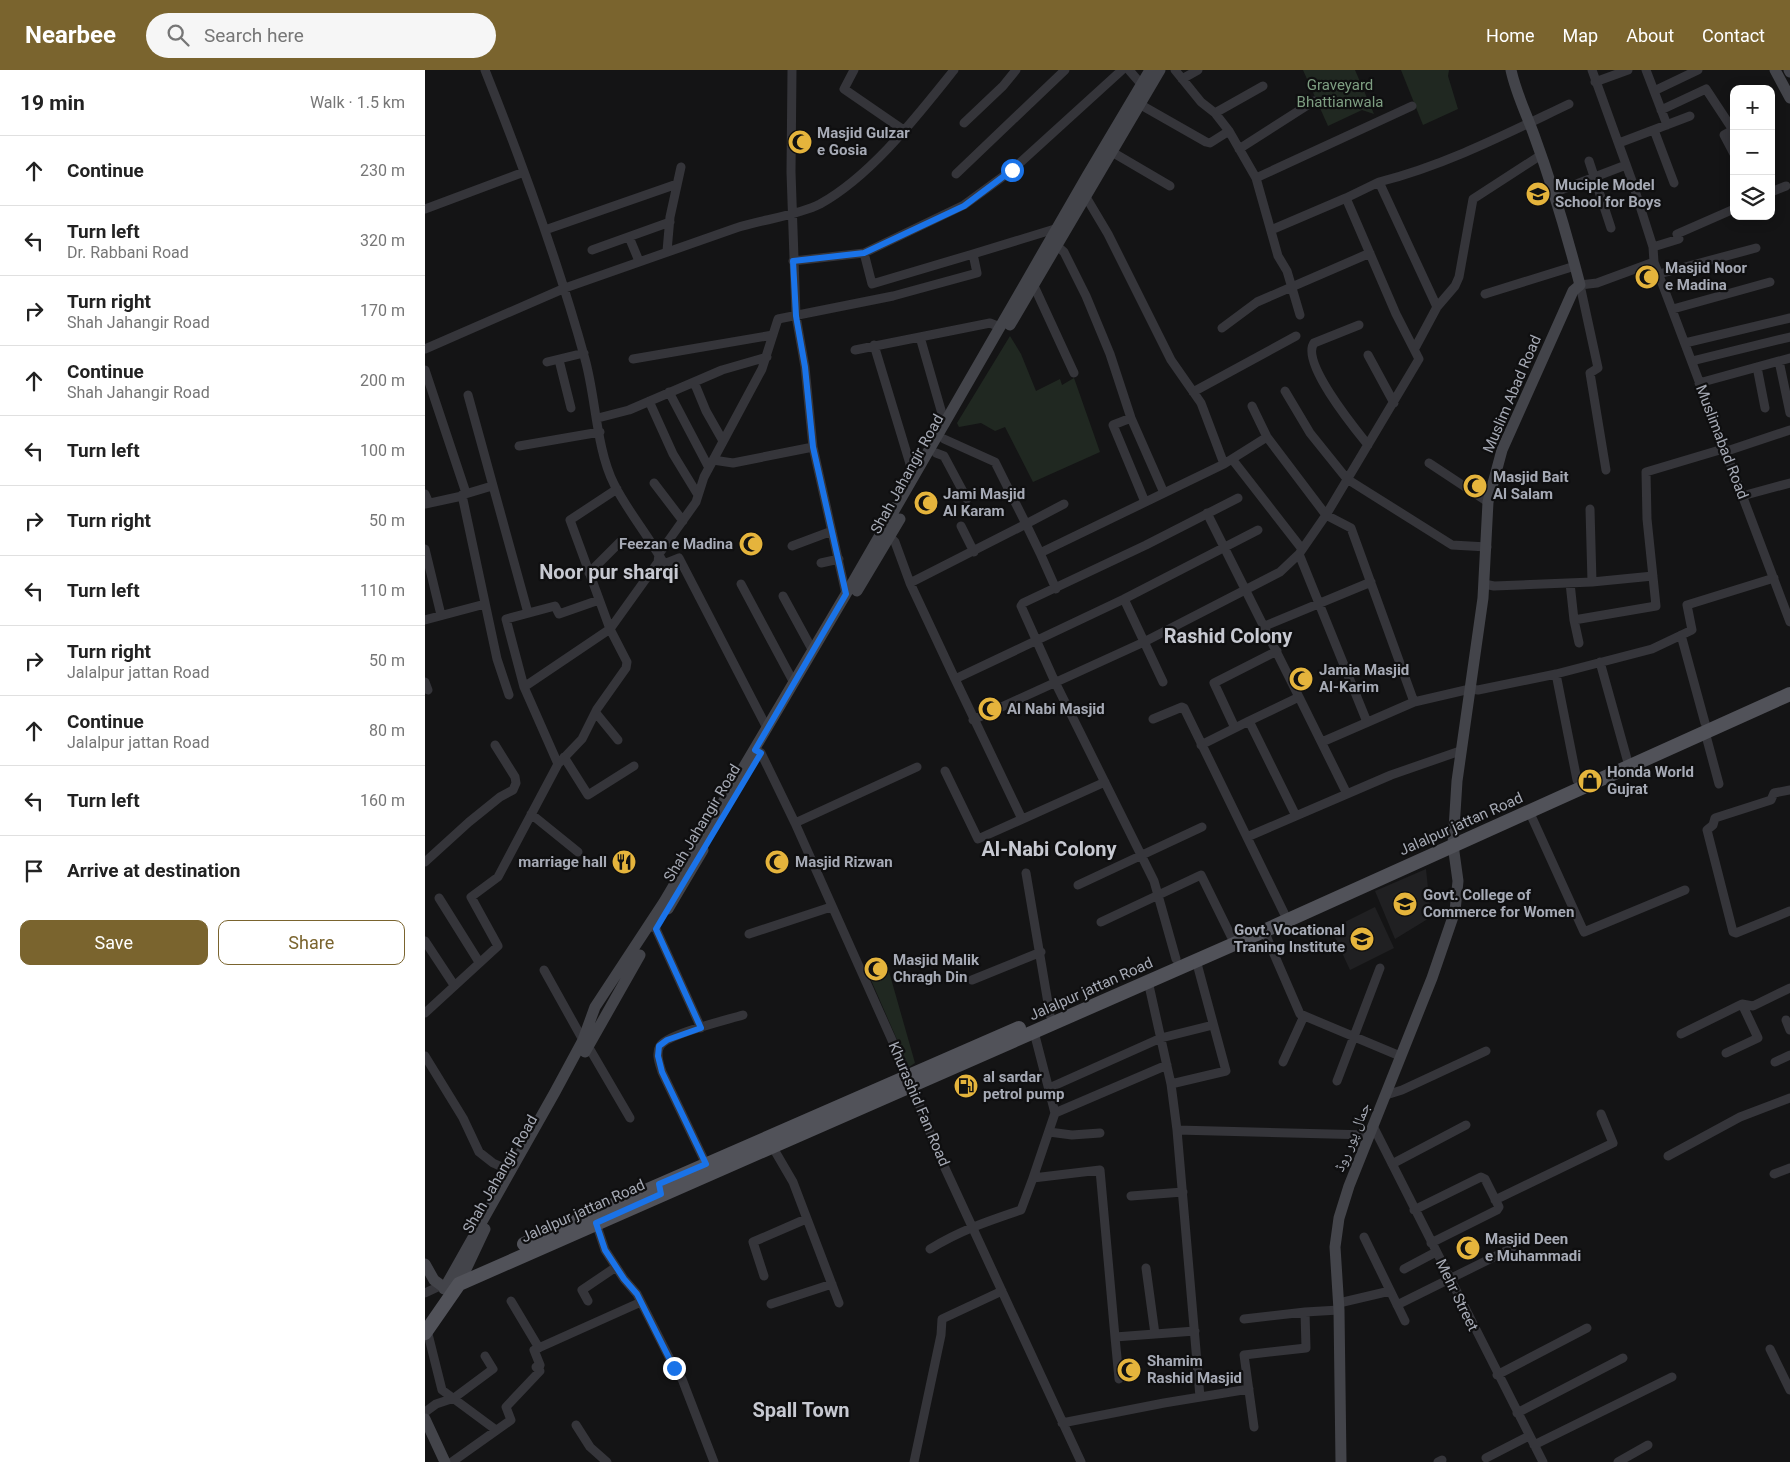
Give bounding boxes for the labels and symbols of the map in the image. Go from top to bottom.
park label: Graveyard Bhattianwala [1297,76,1383,111]
place label: Masjid Gulzar e Gosia [817,124,910,159]
mosque icon: Masjid Gulzar e Gosia [787,129,813,155]
route start [1001,159,1024,182]
place label: Muciple Model School for Boys [1555,176,1662,211]
school or university icon: Muciple Model School for Boys [1525,181,1551,207]
place label: Masjid Noor e Madina [1665,259,1747,294]
mosque icon: Masjid Noor e Madina [1634,264,1660,290]
street label: Muslim Abad Road [1479,332,1545,456]
street label: Muslimabad Road [1692,382,1752,502]
street label: Shah Jahangir Road [867,411,947,537]
place label: Masjid Bait Al Salam [1493,468,1569,503]
mosque icon: Masjid Bait Al Salam [1462,473,1488,499]
place label: Jami Masjid Al Karam [943,485,1025,520]
mosque icon: Jami Masjid Al Karam [913,490,939,516]
mosque icon: Feezan e Madina [738,531,764,557]
place label: Feezan e Madina [619,535,733,553]
district label: Noor pur sharqi [539,560,679,584]
district label: Rashid Colony [1164,624,1293,648]
place label: Jamia Masjid Al-Karim [1319,661,1409,696]
mosque icon: Jamia Masjid Al-Karim [1288,666,1314,692]
mosque icon: Al Nabi Masjid [977,696,1003,722]
place label: Al Nabi Masjid [1007,700,1105,718]
street label: Shah Jahangir Road [660,761,744,885]
place label: Honda World Gujrat [1607,763,1694,798]
shop icon: Honda World Gujrat [1577,768,1603,794]
street label: Jalalpur jattan Road [1396,789,1526,859]
district label: Al-Nabi Colony [981,837,1118,861]
restaurant icon: marriage hall [611,849,637,875]
mosque icon: Masjid Rizwan [764,849,790,875]
place label: marriage hall [518,853,607,871]
place label: Masjid Rizwan [795,853,893,871]
place label: Govt. College of Commerce for Women [1423,886,1574,921]
school or university icon: Govt. College of Commerce for Women [1392,891,1418,917]
place label: Govt. Vocational Traning Institute [1234,921,1345,956]
school or university icon: Govt. Vocational Traning Institute [1349,926,1375,952]
place label: Masjid Malik Chragh Din [893,951,980,986]
street label: Jalalpur jattan Road [1026,954,1156,1024]
mosque icon: Masjid Malik Chragh Din [863,956,889,982]
street label: Khurashid Fan Road [885,1039,953,1169]
place label: al sardar petrol pump [983,1068,1064,1103]
fuel station icon: al sardar petrol pump [953,1073,979,1099]
street label: جمال پور روڈ [1330,1099,1375,1175]
street label: Shah Jahangir Road [459,1112,541,1236]
street label: Jalalpur jattan Road [518,1176,648,1246]
place label: Masjid Deen e Muhammadi [1485,1230,1581,1265]
mosque icon: Masjid Deen e Muhammadi [1455,1235,1481,1261]
street label: Mehr Street [1432,1256,1482,1334]
place label: Shamim Rashid Masjid [1147,1352,1242,1387]
route end [663,1357,686,1380]
mosque icon: Shamim Rashid Masjid [1116,1357,1142,1383]
district label: Spall Town [752,1398,850,1422]

